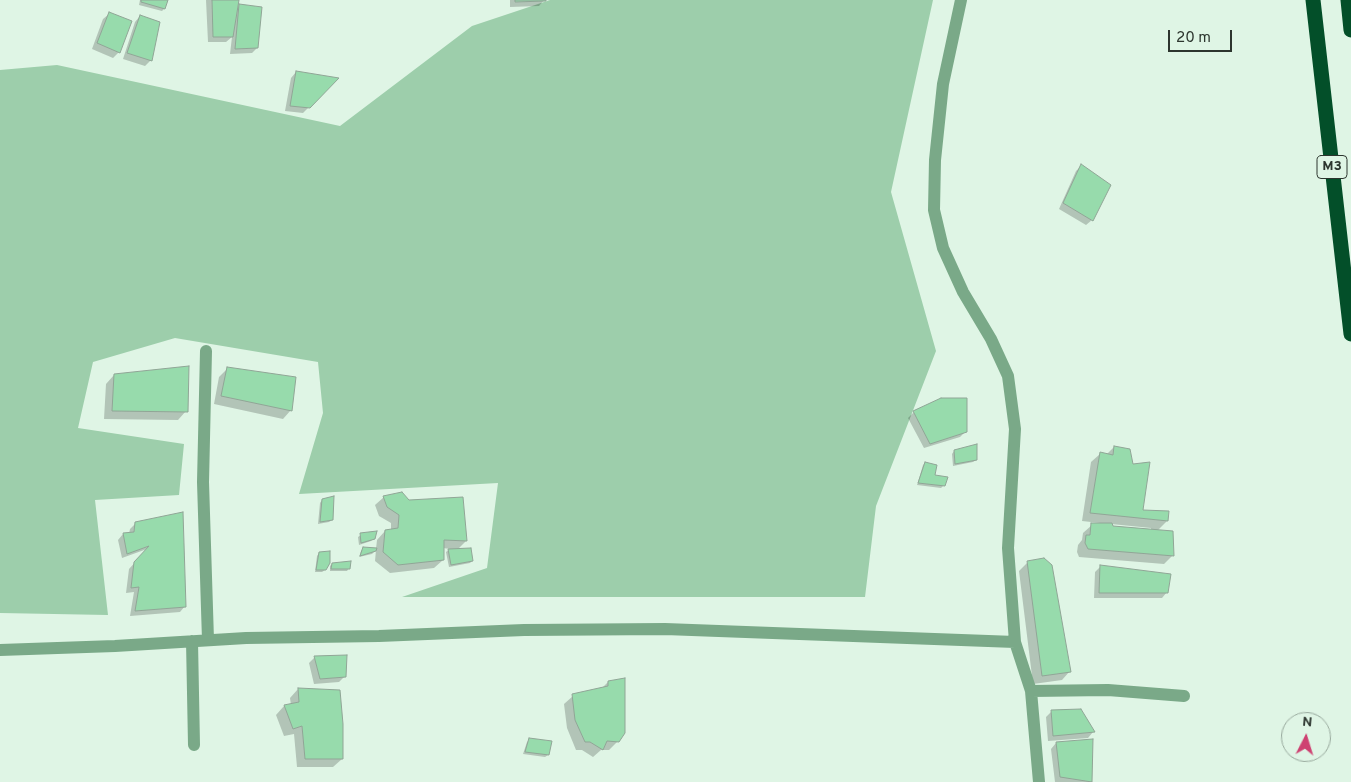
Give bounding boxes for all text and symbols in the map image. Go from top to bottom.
scale bar [1171,20,1235,52]
text: 20 m [1176,29,1211,48]
road number: M3 [1317,156,1347,178]
north arrow [1281,712,1331,762]
text: N [1302,714,1313,731]

